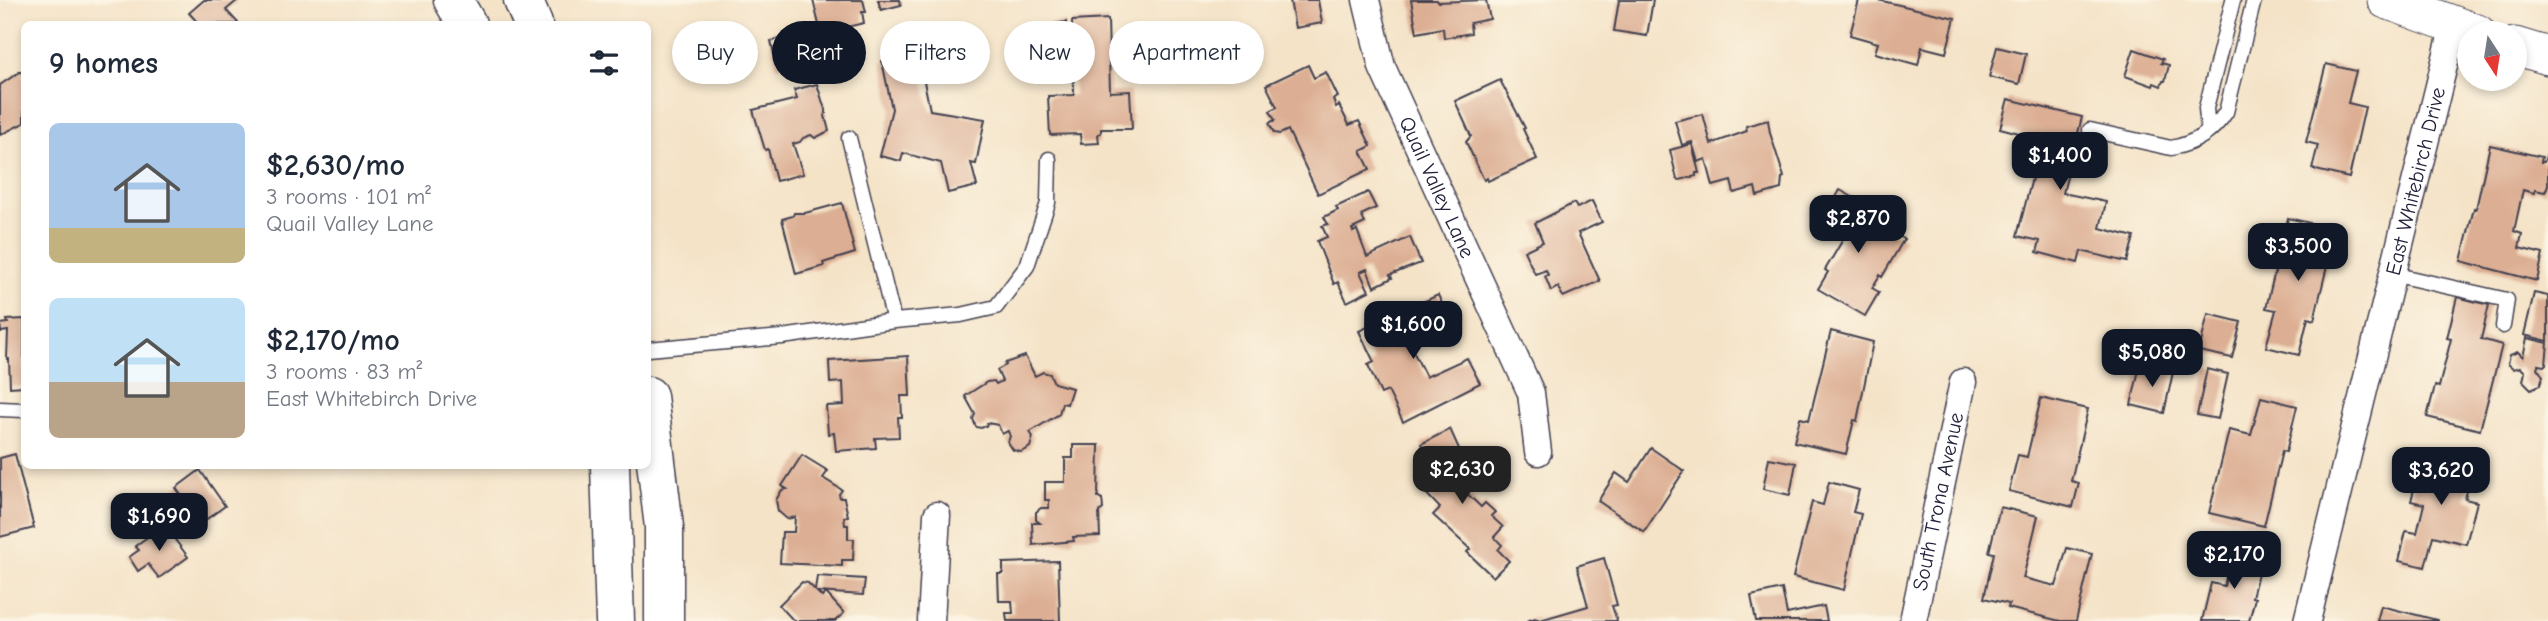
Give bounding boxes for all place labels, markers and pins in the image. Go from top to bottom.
pin: $1,400 [2003,132,2117,192]
pin: $2,870 [1801,196,1915,255]
pin: $3,500 [2241,224,2355,283]
pin: $1,600 [1356,302,1470,361]
pin: $5,080 [2095,330,2209,389]
pin: $2,630 [1405,447,1519,506]
pin: $3,620 [2384,448,2498,507]
pin: $1,690 [102,494,216,553]
pin: $2,170 [2177,532,2291,591]

